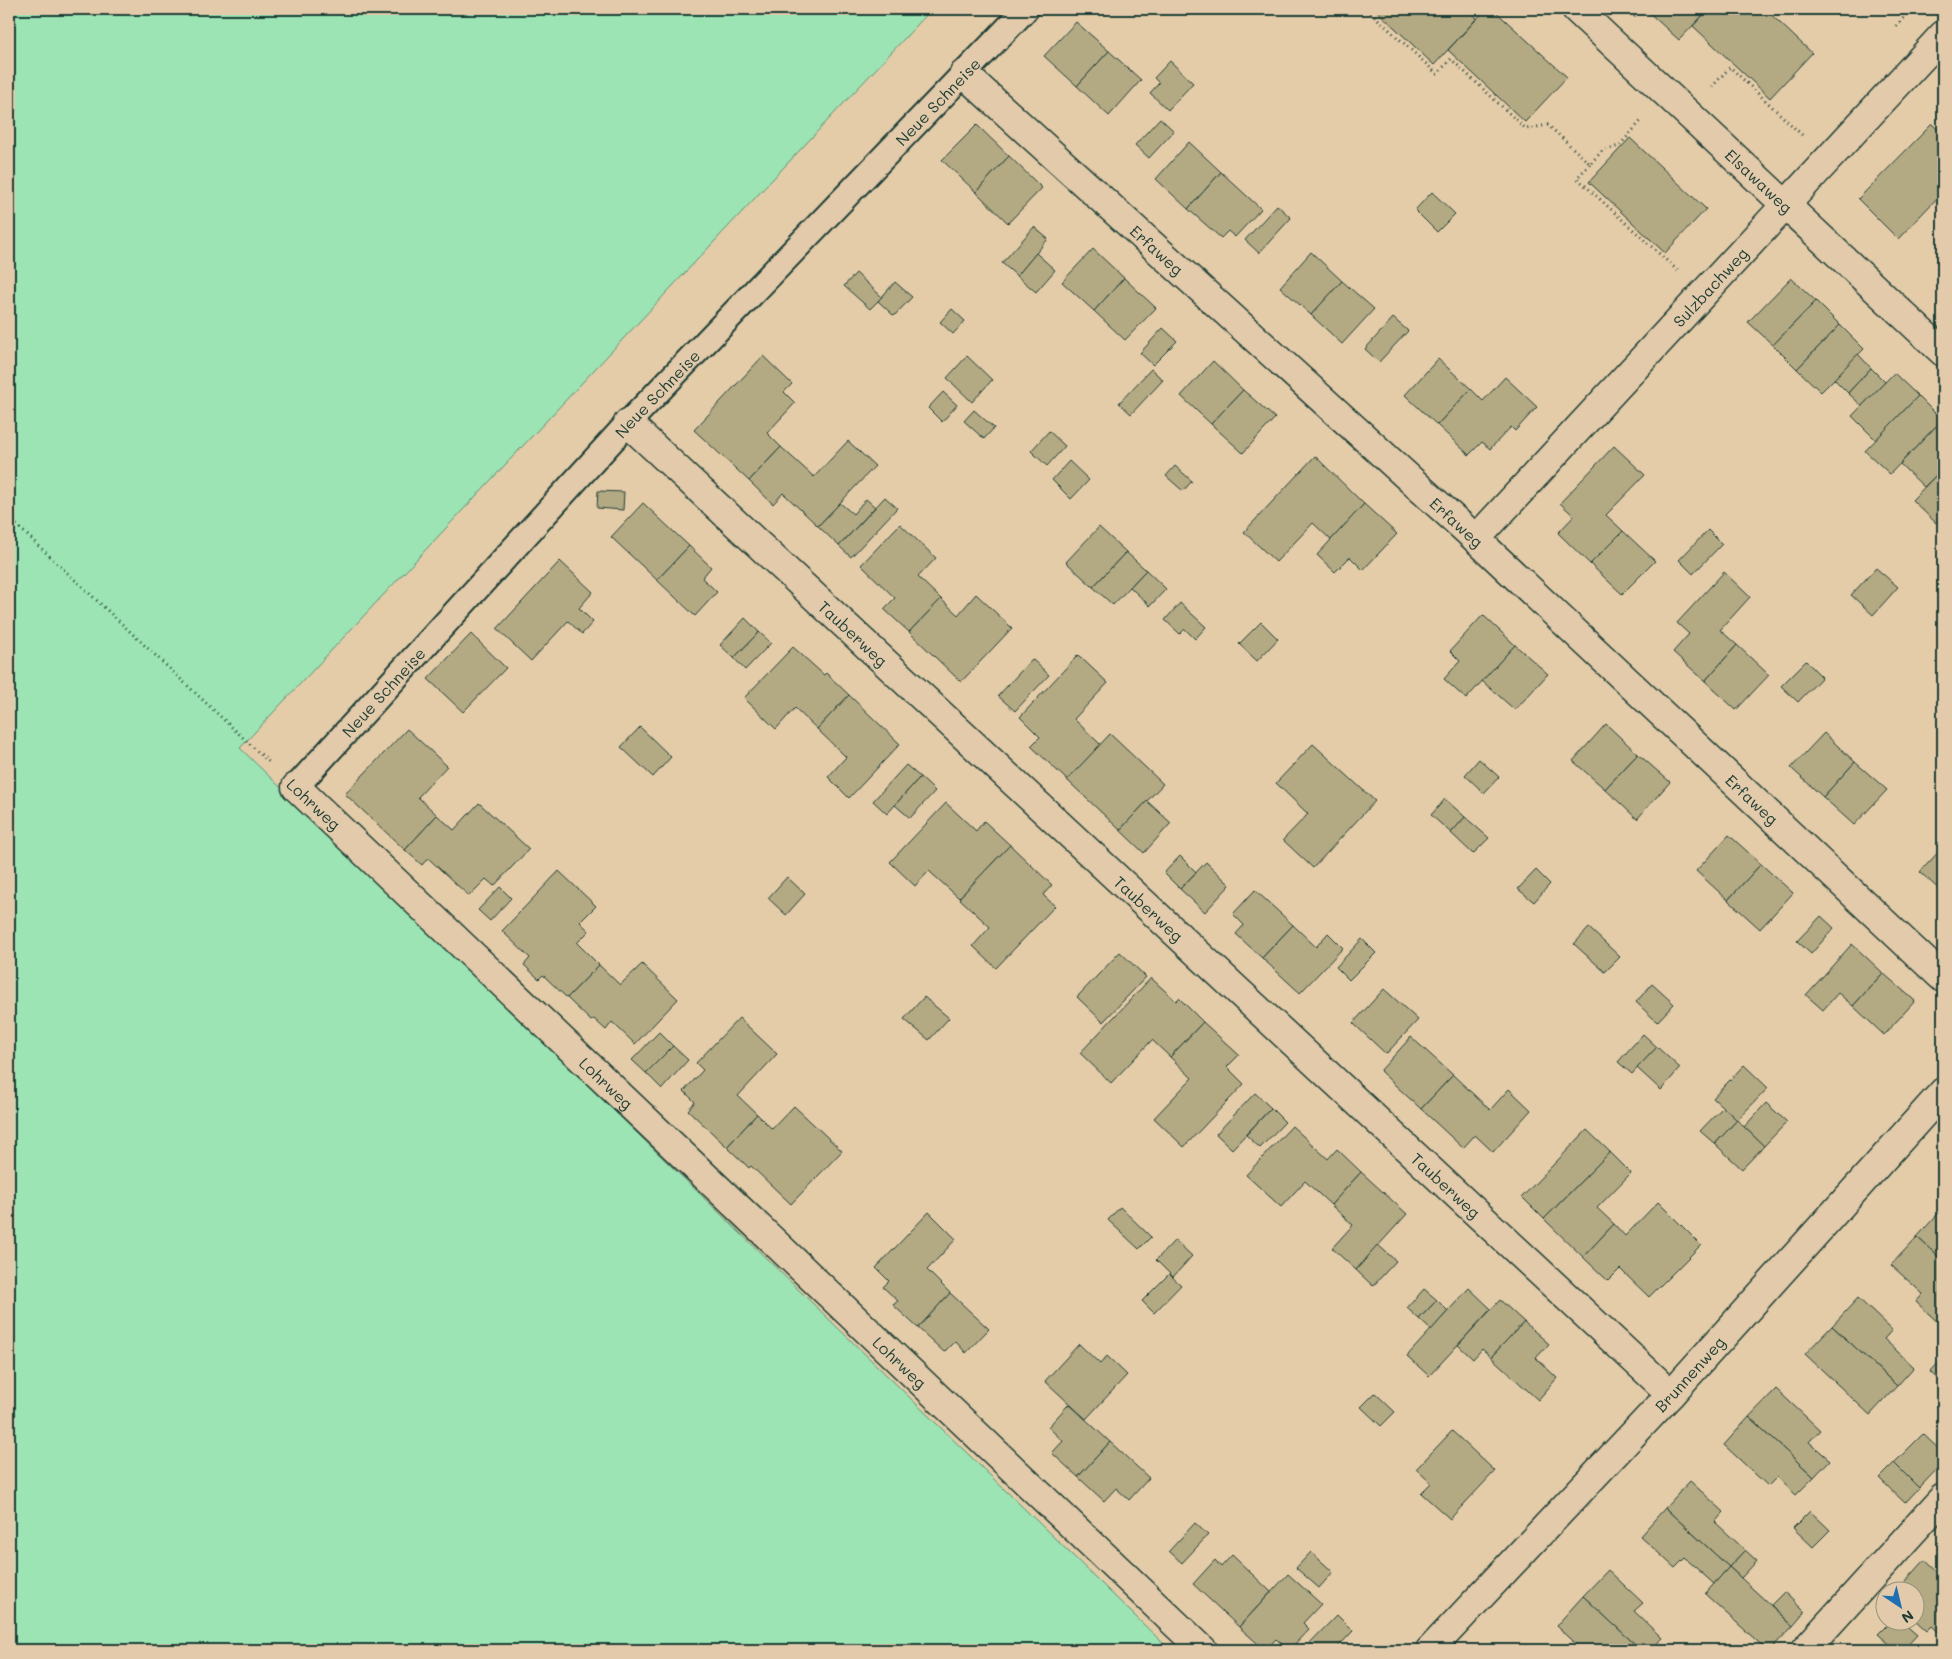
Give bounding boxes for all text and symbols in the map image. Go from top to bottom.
street label: Neue Schneise [890,53,985,150]
street label: Elsawaweg [1721,144,1798,217]
street label: Erfaweg [1126,220,1188,279]
street label: Sulzbachweg [1668,243,1752,331]
street label: Neue Schneise [610,345,704,442]
street label: Erfaweg [1426,492,1488,551]
street label: Tauberweg [814,595,893,670]
street label: Neue Schneise [337,642,429,741]
street label: Erfaweg [1722,769,1783,829]
street label: Lohrweg [282,774,346,834]
street label: Tauberweg [1110,871,1188,946]
street label: Lohrweg [575,1052,638,1113]
street label: Tauberweg [1407,1147,1485,1222]
street label: Lohrweg [869,1331,932,1392]
street label: Brunnenweg [1650,1331,1729,1416]
north arrow [1874,1582,1924,1632]
text: N [1898,1606,1918,1628]

